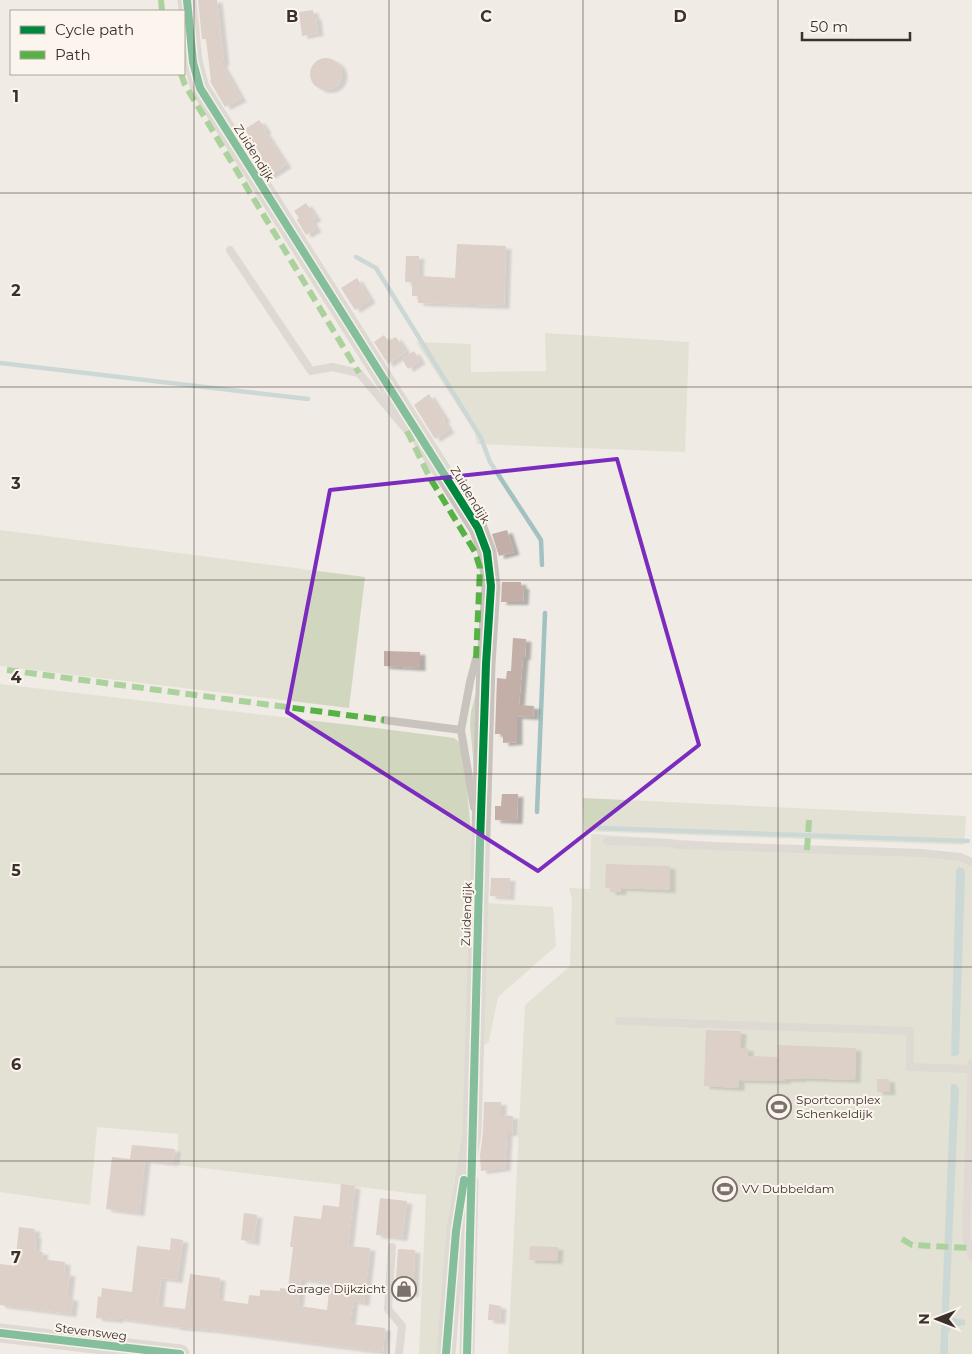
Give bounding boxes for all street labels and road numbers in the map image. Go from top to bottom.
street label: Zuidendijk [231,121,278,185]
street label: Zuidendijk [447,463,494,527]
street label: Zuidendijk [458,881,475,946]
street label: Stevensweg [54,1320,128,1343]

